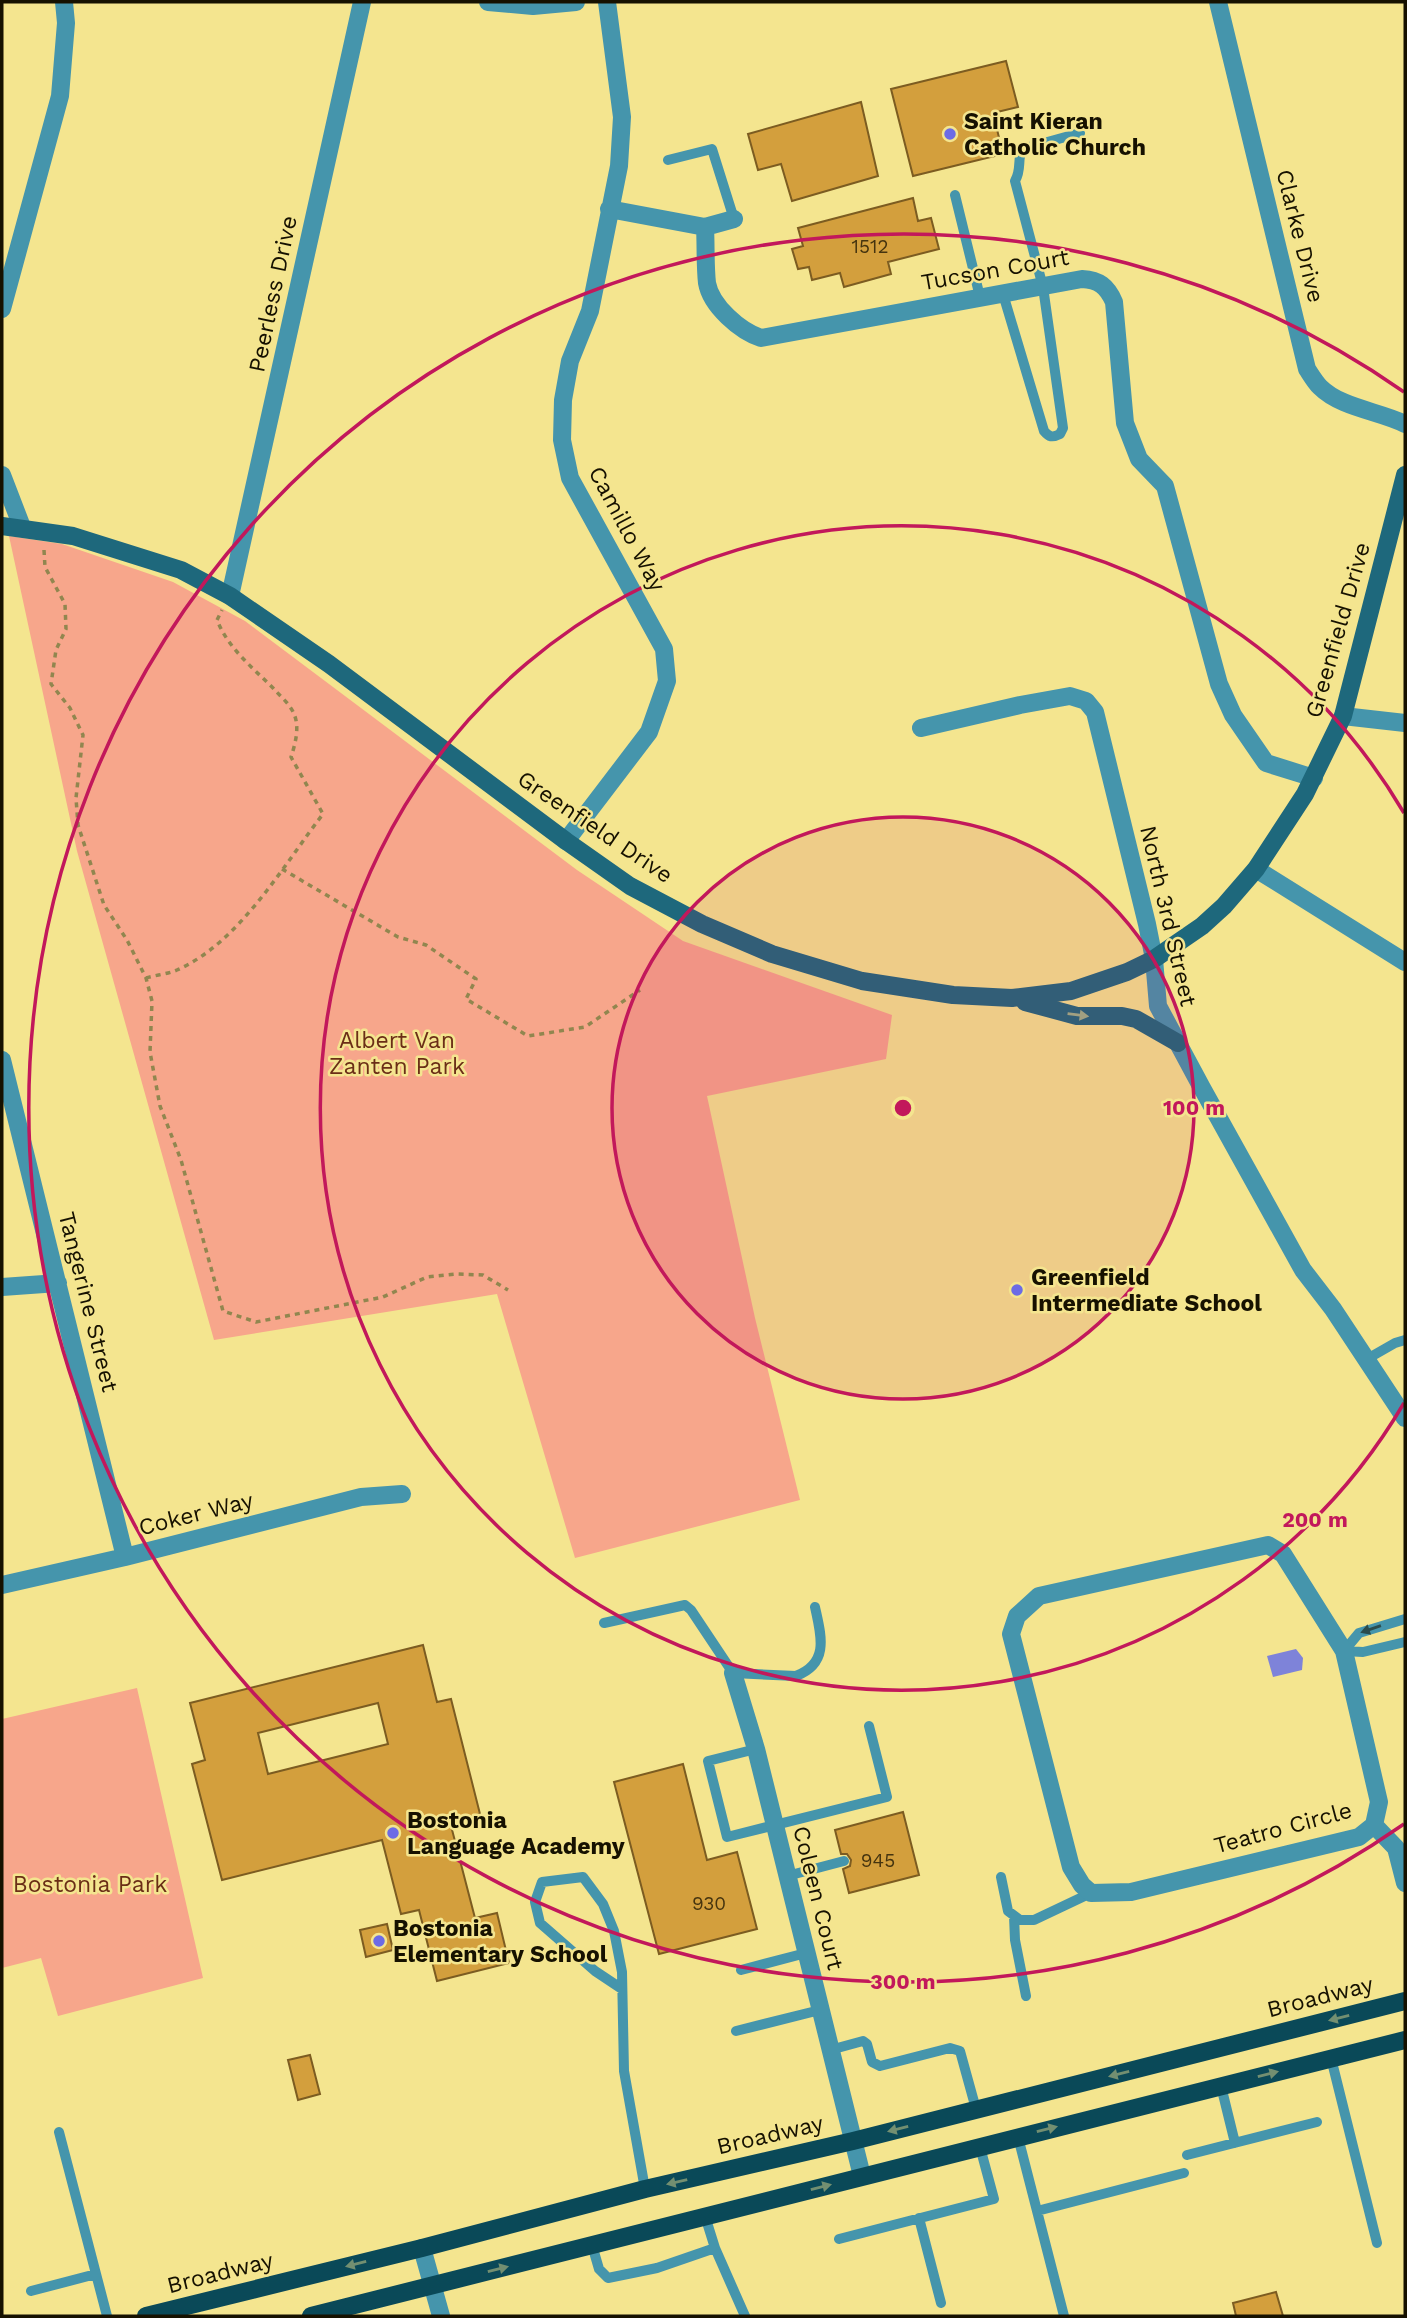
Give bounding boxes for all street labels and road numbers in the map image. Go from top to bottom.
street label: Clarke Drive [1270,167,1330,305]
street label: Peerless Drive [243,213,303,375]
street label: Tucson Court [919,244,1071,296]
street label: Camillo Way [583,462,671,596]
street label: Greenfield Drive [1300,539,1376,721]
street label: Greenfield Drive [512,765,678,889]
street label: North 3rd Street [1134,823,1202,1009]
street label: Tangerine Street [53,1209,123,1395]
street label: Coker Way [136,1487,256,1541]
street label: Teatro Circle [1211,1797,1355,1859]
street label: Coleen Court [787,1823,849,1973]
street label: Broadway [1264,1971,1376,2023]
street label: Broadway [714,2110,826,2160]
street label: Broadway [164,2247,276,2299]

